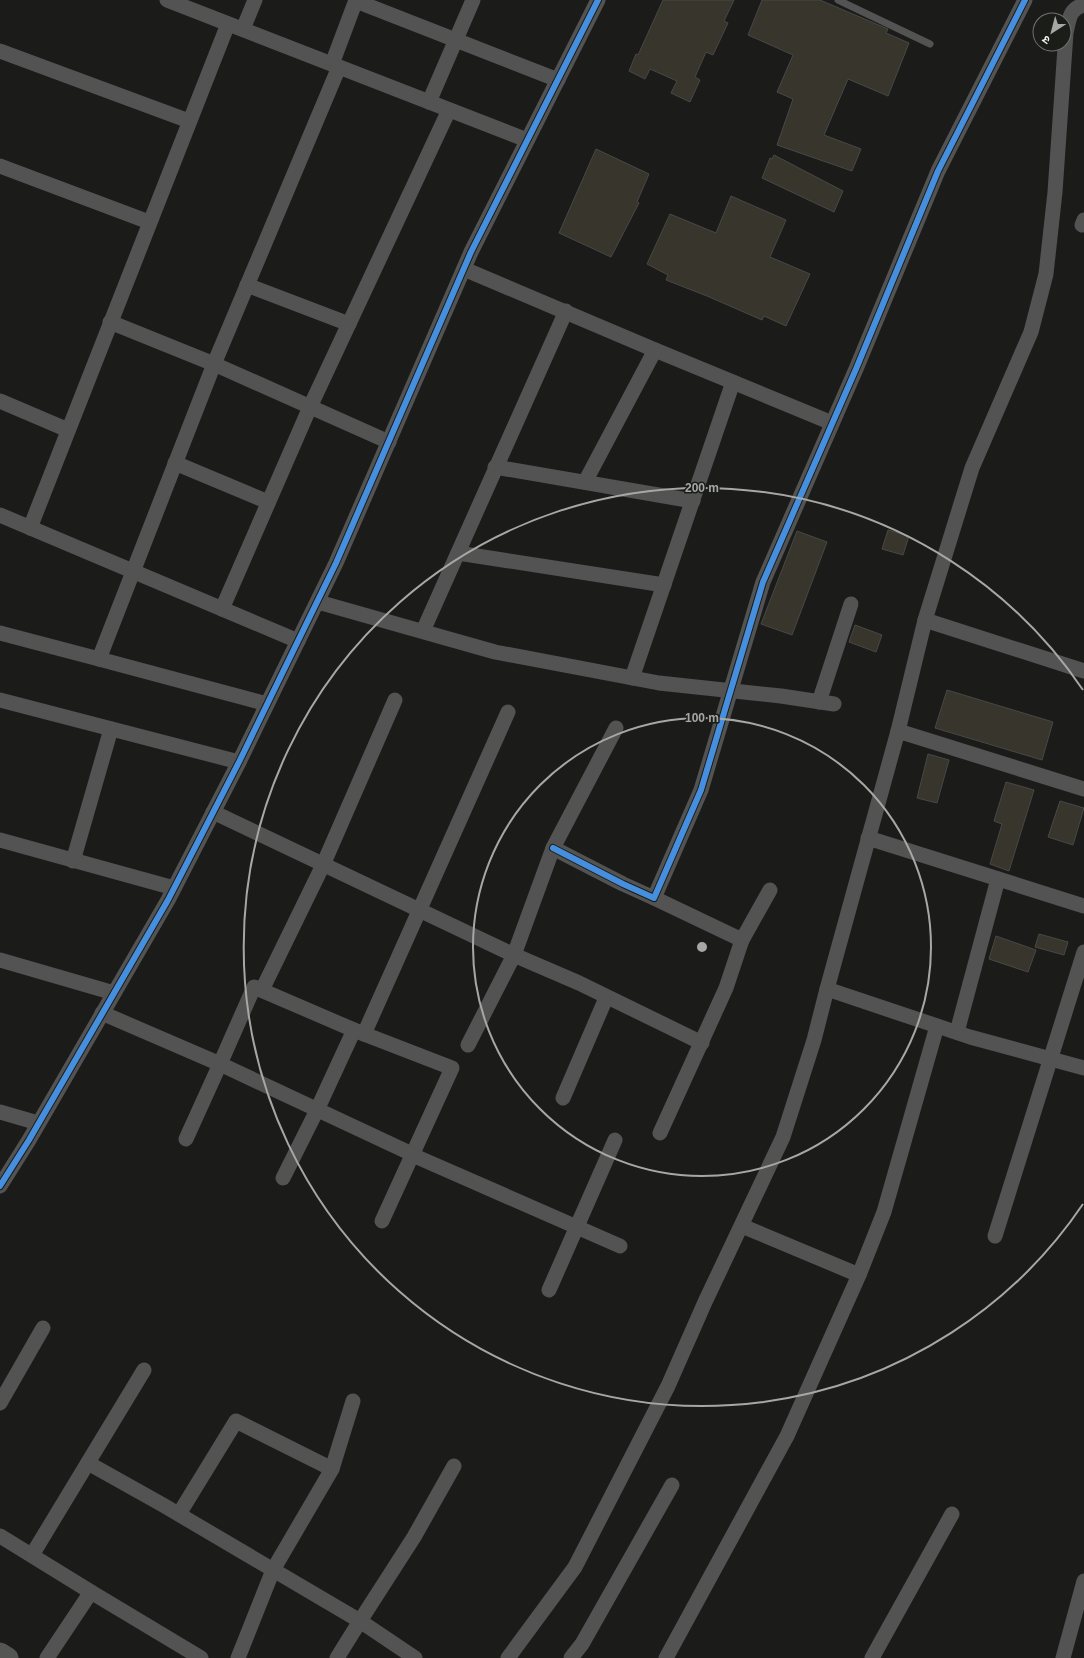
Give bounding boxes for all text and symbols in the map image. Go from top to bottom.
north arrow [1032,12,1072,52]
text: उ [1040,33,1052,47]
text: 200 m [685,481,719,495]
text: 100 m [685,711,719,725]
centre of rings [695,940,709,954]

